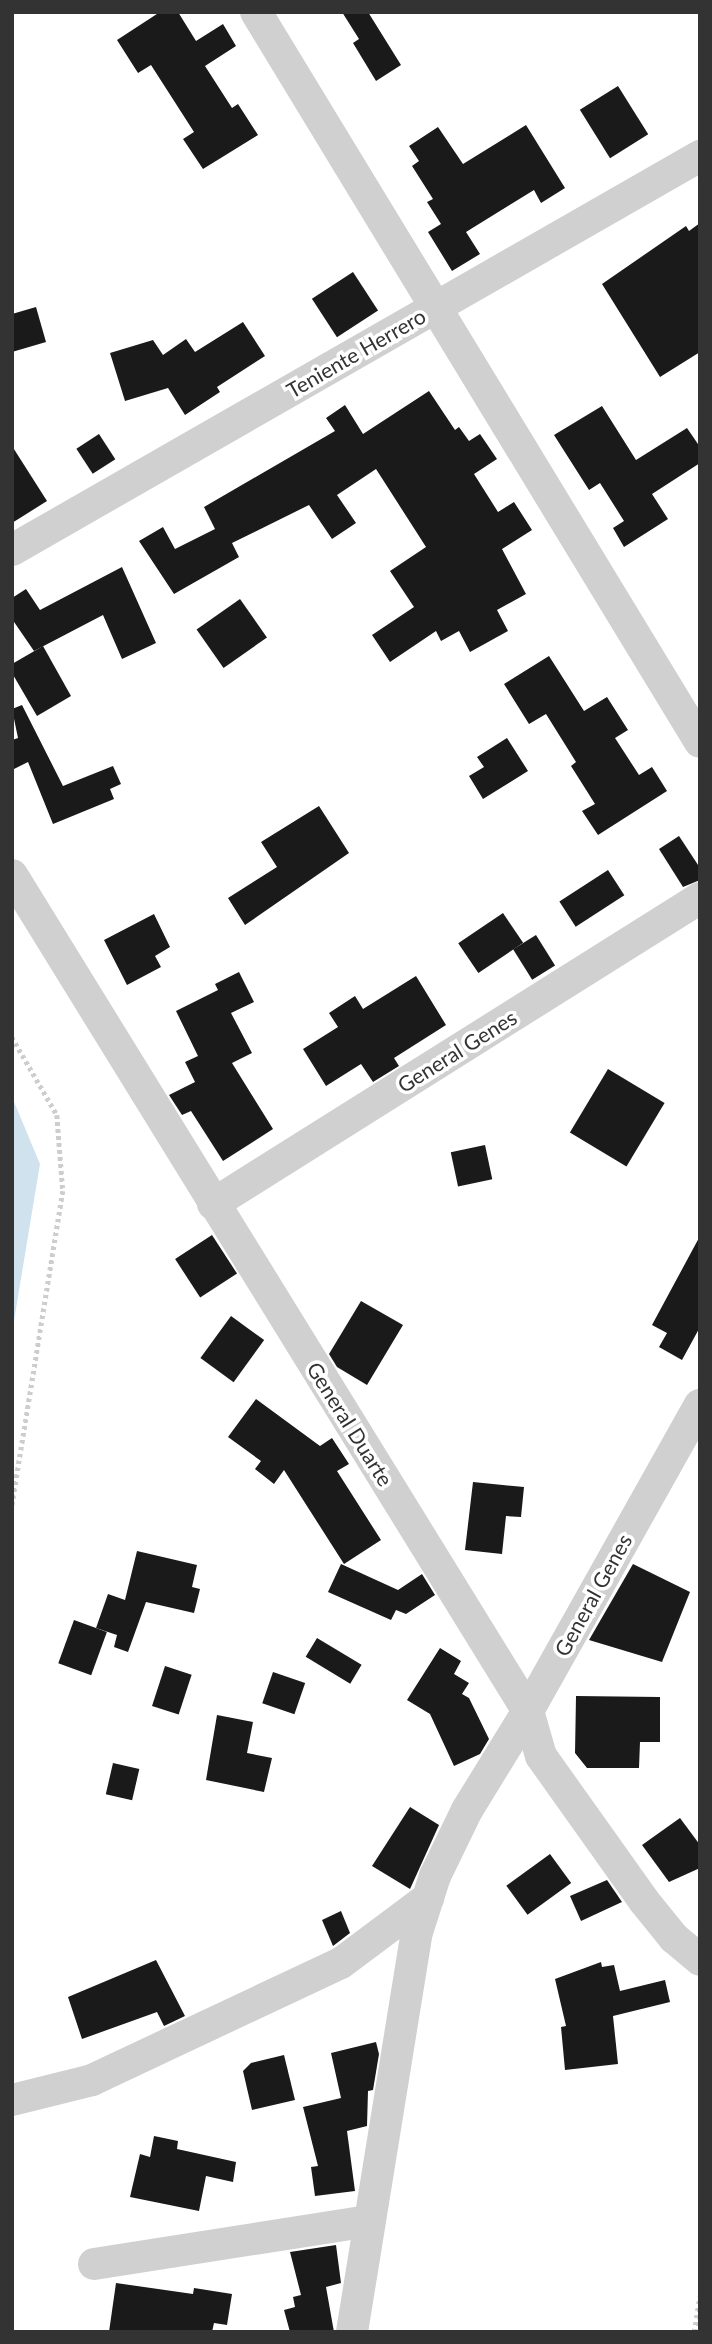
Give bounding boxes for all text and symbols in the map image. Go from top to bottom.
street label: Teniente Herrero [282,303,430,403]
street label: General Genes [393,1004,521,1098]
street label: General Duarte [302,1357,398,1491]
street label: General Genes [549,1530,637,1660]

